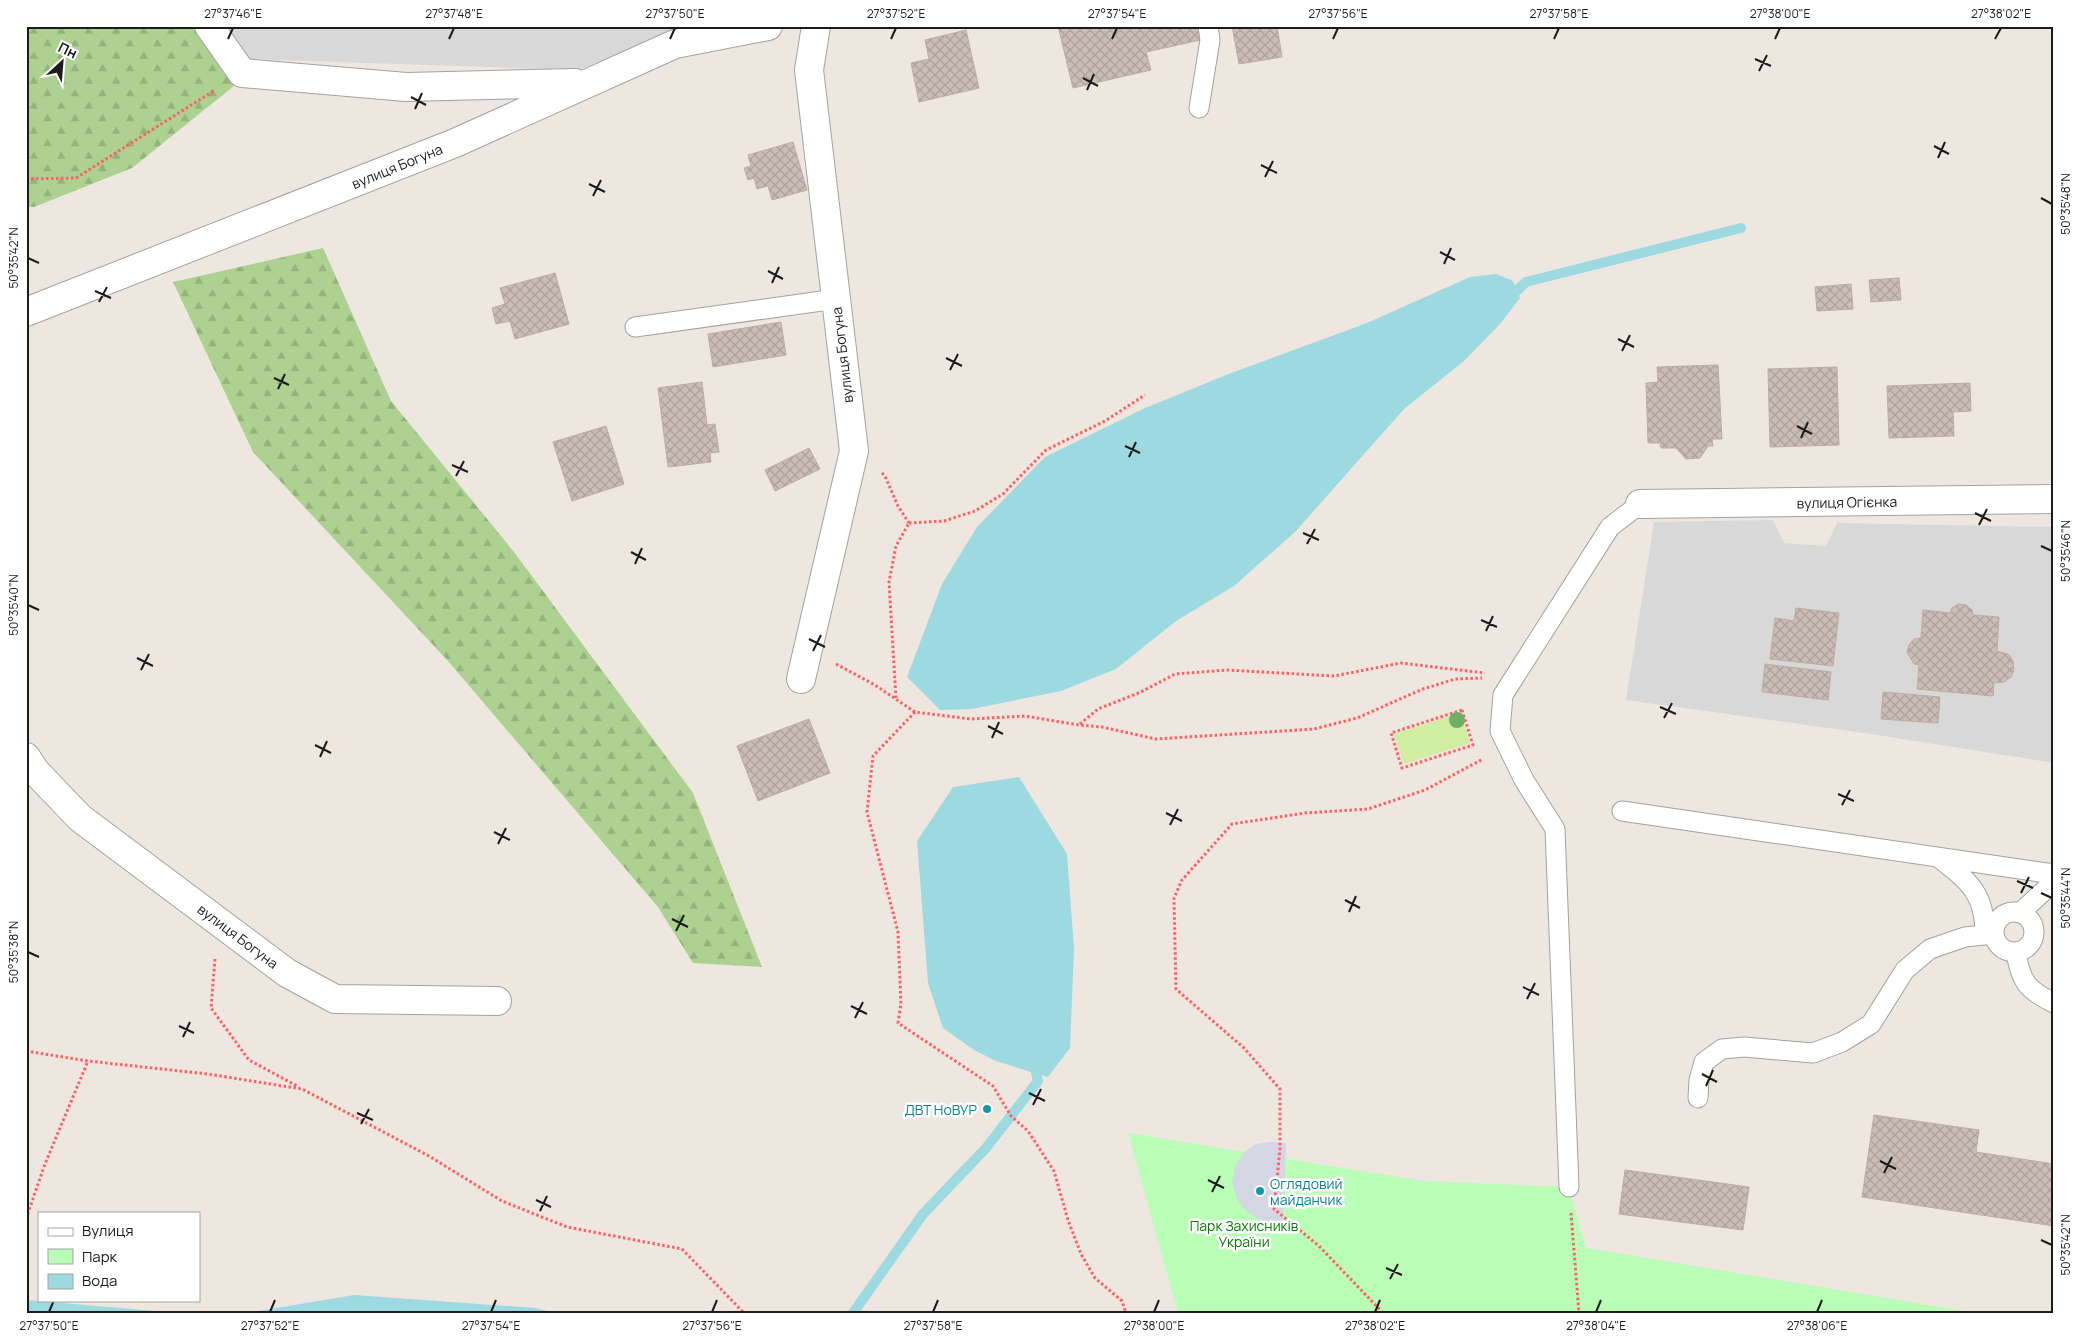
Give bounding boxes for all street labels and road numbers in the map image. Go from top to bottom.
street label: вулиця Богуна [349,139,445,193]
street label: вулиця Богуна [827,306,857,404]
street label: вулиця Огієнка [1797,492,1897,512]
street label: вулиця Богуна [194,899,282,973]

